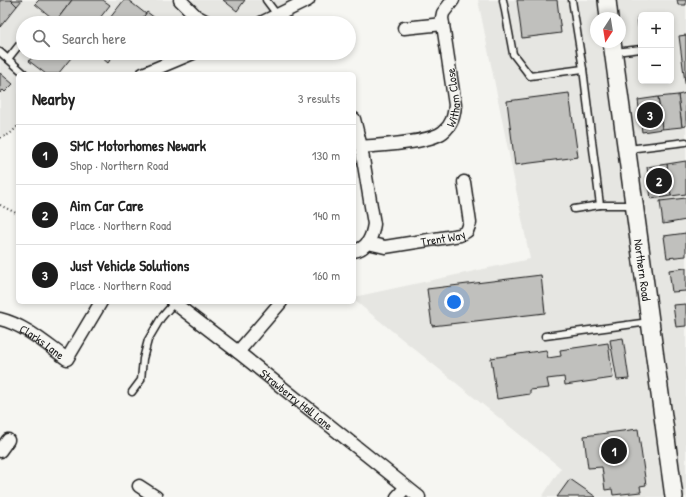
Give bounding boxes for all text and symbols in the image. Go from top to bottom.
north arrow [590,12,626,48]
map controls [638,12,674,84]
button: + [638,12,674,48]
search box [16,16,356,60]
icon: search [30,27,52,49]
text: Search here [62,28,126,49]
button: − [638,48,674,84]
street label: Witham Close [441,67,464,130]
text: Nearby [32,87,75,110]
text: 3 results [298,89,340,107]
pin: 3 [637,100,663,130]
text: SMC Motorhomes Newark [70,135,206,156]
text: 1 [43,146,47,164]
text: 130 m [312,146,340,164]
text: Shop · Northern Road [70,156,168,174]
pin: 2 [646,166,672,196]
text: Aim Car Care [70,195,144,216]
text: 2 [42,206,48,224]
text: 140 m [313,206,340,224]
text: Place · Northern Road [70,216,171,234]
street label: Trent Way [419,225,468,250]
street label: Northern Road [630,238,656,302]
text: Just Vehicle Solutions [70,255,189,276]
text: 3 [42,266,48,284]
text: 160 m [312,266,340,284]
text: Place · Northern Road [70,276,171,294]
your location [444,292,464,312]
street label: Clarks Lane [17,320,68,363]
street label: Strawberry Hall Lane [256,364,337,434]
pin: 1 [601,436,627,466]

